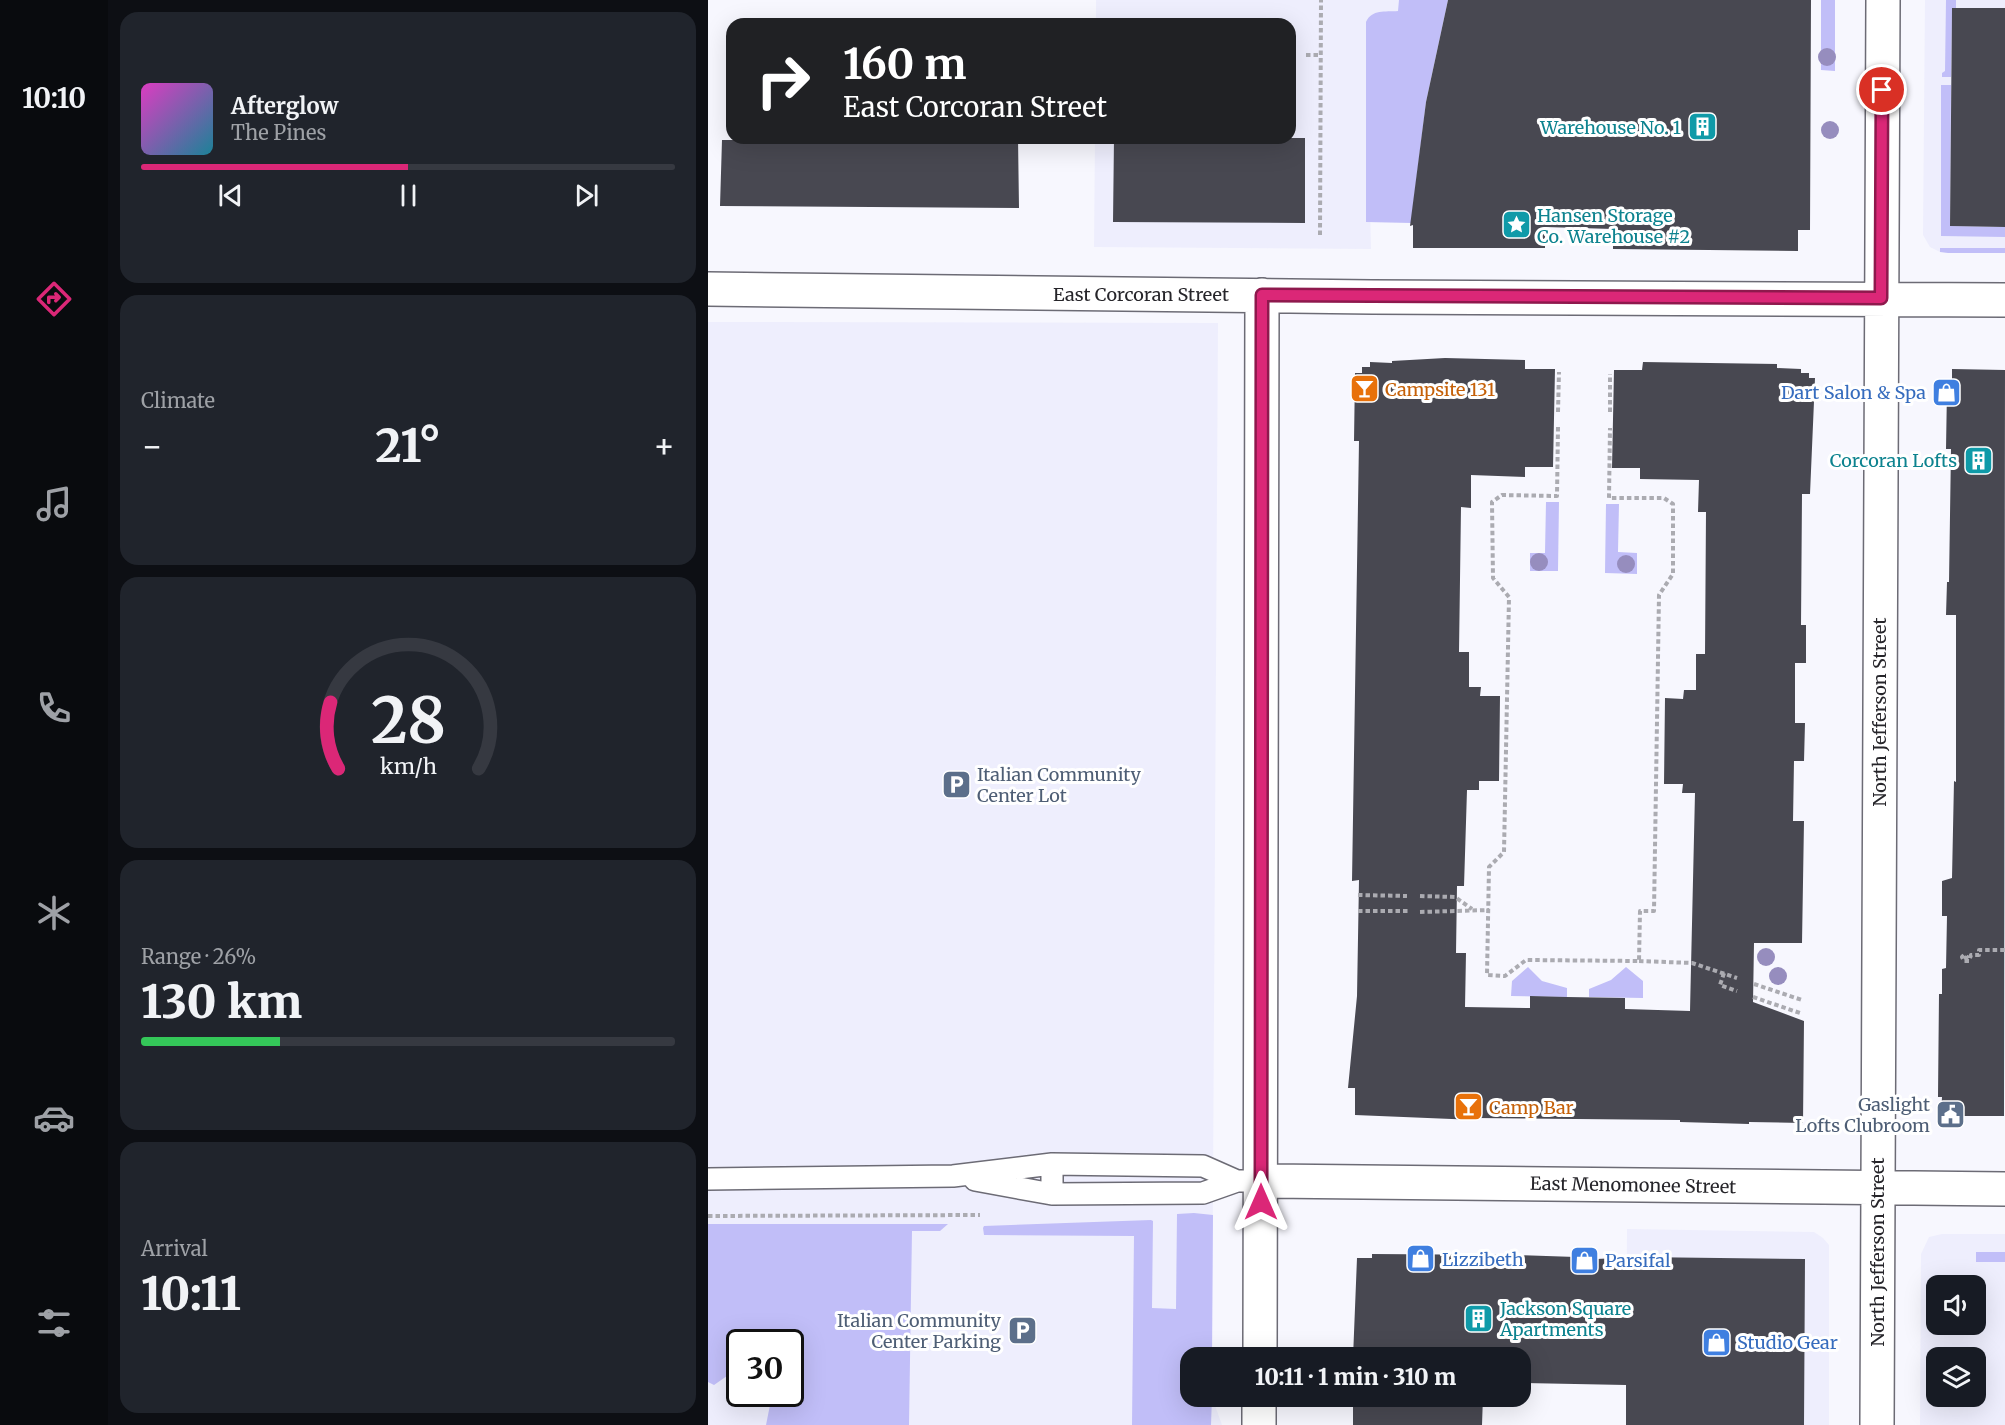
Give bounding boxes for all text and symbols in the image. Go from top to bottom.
text: 160 m [843,38,967,90]
icon: right [744,42,822,120]
pin [1856,64,1907,115]
icon: arrive [1865,73,1898,106]
text: 10:10 [22,81,86,115]
text: East Corcoran Street [843,90,1107,124]
text: Afterglow [231,92,338,120]
building icon: Warehouse No. 1 [1686,111,1718,143]
place label: Warehouse No. 1 [1539,116,1681,139]
text: The Pines [231,120,326,145]
icon: previous [214,179,247,212]
icon: pause [392,179,425,212]
icon: next [570,179,603,212]
place label: Hansen Storage Co. Warehouse #2 [1537,204,1690,248]
place icon: Hansen Storage Co. Warehouse #2 [1500,209,1532,241]
icon: directions [33,278,75,320]
street label: East Corcoran Street [1053,283,1229,306]
bar icon: Campsite 131 [1348,373,1380,405]
shop icon: Dart Salon & Spa [1931,376,1963,408]
place label: Campsite 131 [1385,378,1495,401]
place label: Dart Salon & Spa [1781,381,1926,404]
text: Climate [141,388,215,413]
text: 21° [375,418,441,474]
text: − [141,426,163,467]
text: + [653,426,675,467]
building icon: Corcoran Lofts [1962,444,1994,476]
place label: Corcoran Lofts [1830,449,1957,472]
icon: music [33,483,75,525]
street label: North Jefferson Street [1868,618,1891,806]
text: 28 [371,683,445,761]
icon: phone [33,687,75,729]
text: km/h [380,754,436,781]
place label: Italian Community Center Lot [977,763,1141,807]
parking icon: Italian Community Center Lot [940,768,972,800]
icon: climate [33,892,75,934]
text: Range · 26% [141,944,256,969]
text: 130 km [141,974,302,1030]
bar icon: Camp Bar [1452,1091,1484,1123]
place label: Gaslight Lofts Clubroom [1795,1093,1930,1137]
place label: Camp Bar [1489,1096,1574,1119]
icon: car [33,1097,75,1139]
public building icon: Gaslight Lofts Clubroom [1935,1098,1967,1130]
street label: North Jefferson Street [1866,1158,1889,1346]
position arrow [1229,1170,1293,1234]
street label: East Menomonee Street [1530,1172,1736,1198]
text: Arrival [141,1236,208,1261]
shop icon: Lizzibeth [1405,1243,1437,1275]
shop icon: Parsifal [1568,1244,1600,1276]
place label: Lizzibeth [1442,1248,1524,1271]
place label: Parsifal [1605,1249,1671,1272]
text: 10:11 [141,1266,241,1322]
map controls [1926,1275,1986,1407]
button: sound [1926,1275,1986,1335]
place label: Jackson Square Apartments [1499,1297,1631,1341]
icon: filters [33,1302,75,1344]
building icon: Jackson Square Apartments [1463,1302,1495,1334]
place label: Italian Community Center Parking [837,1309,1002,1353]
parking icon: Italian Community Center Parking [1006,1314,1038,1346]
shop icon: Studio Gear [1700,1326,1732,1358]
speed limit sign: 30 [726,1329,804,1407]
place label: Studio Gear [1737,1331,1838,1354]
button: layers [1926,1347,1986,1407]
text: 10:11 · 1 min · 310 m [1255,1363,1456,1391]

